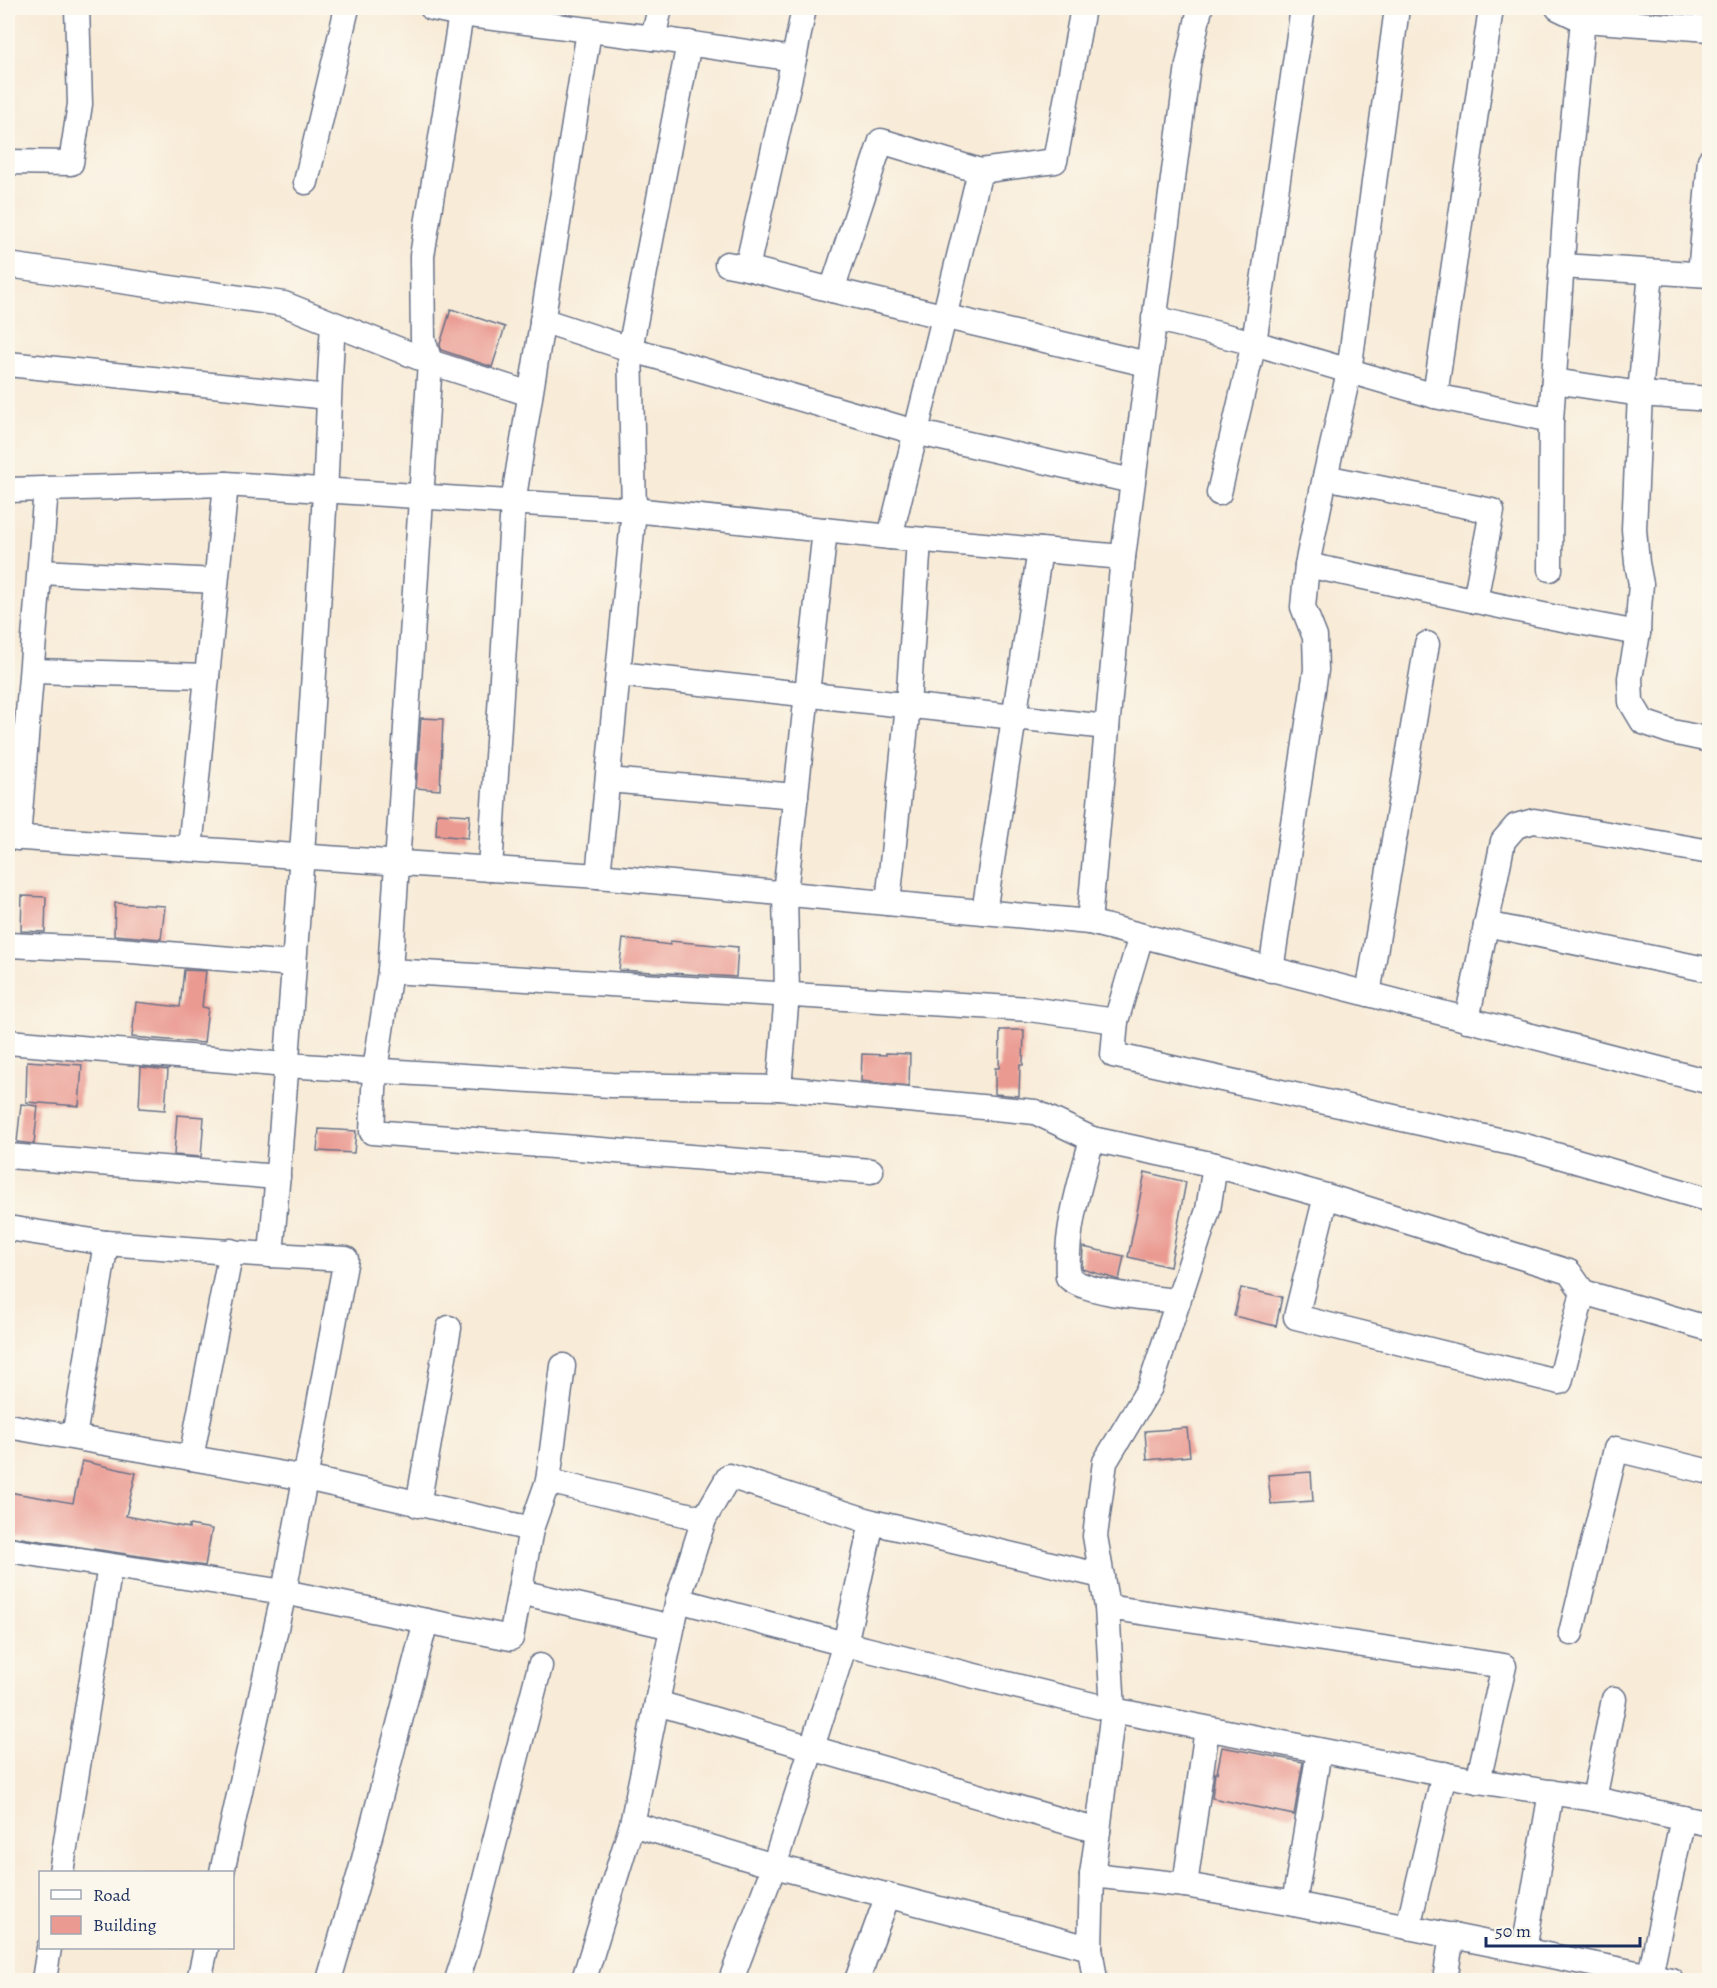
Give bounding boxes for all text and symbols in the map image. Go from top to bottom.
legend [39,1871,234,1949]
text: Road [93,1883,131,1907]
scale bar [1486,1910,1640,1948]
text: Building [93,1913,157,1937]
text: 50 m [1495,1919,1531,1943]

